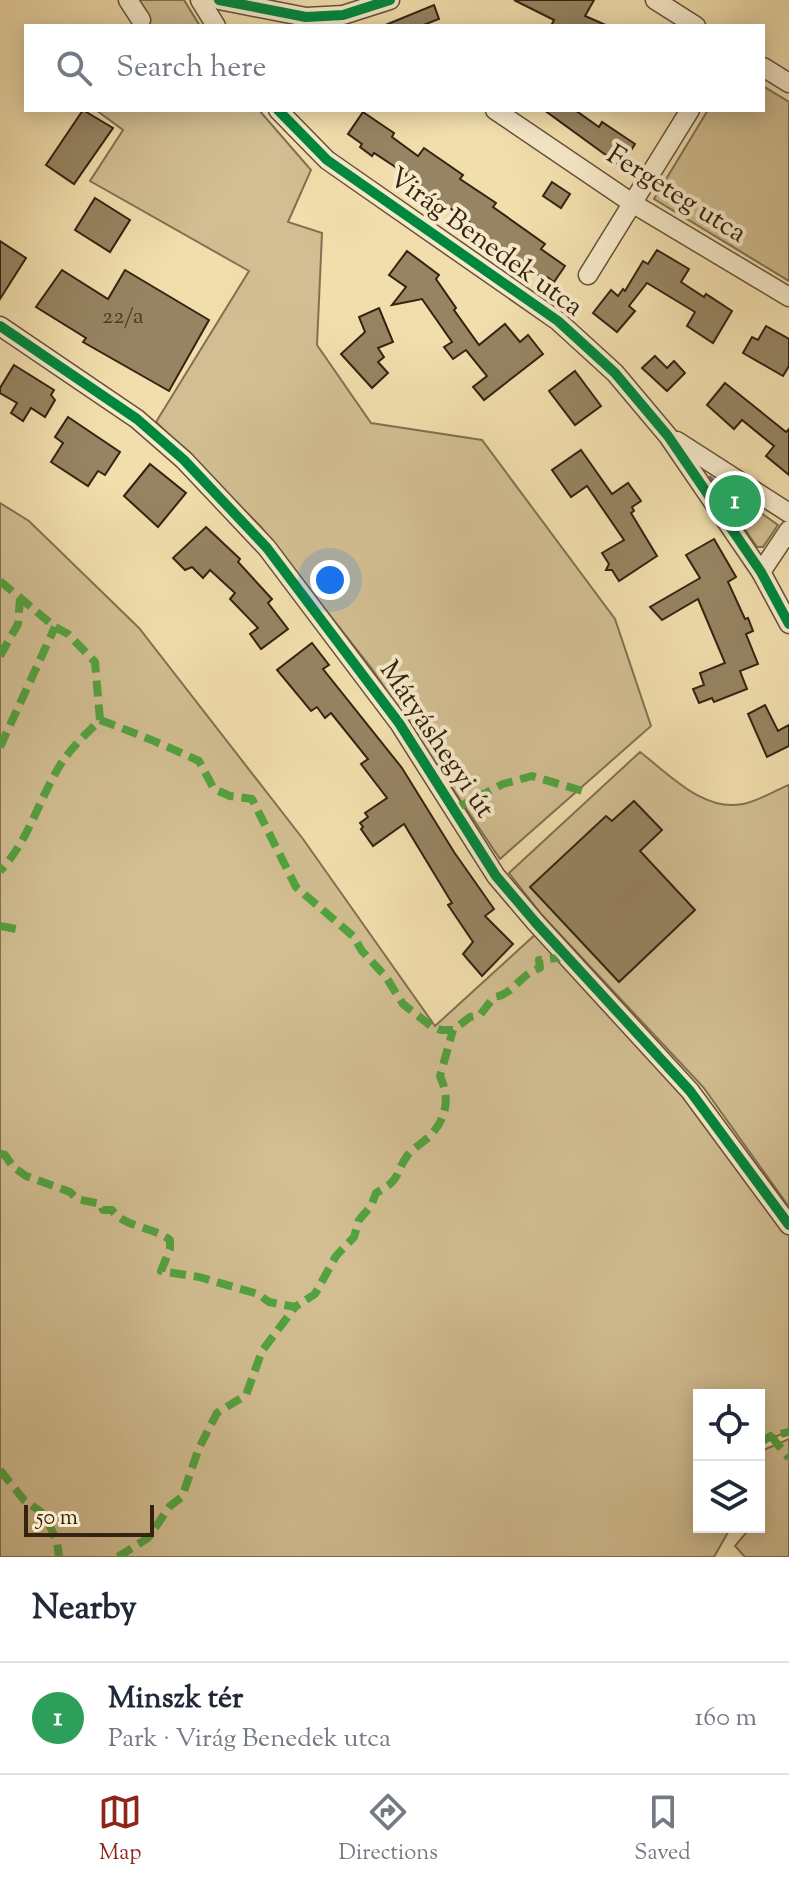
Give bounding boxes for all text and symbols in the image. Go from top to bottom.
search box [24,24,765,112]
icon: search [52,46,96,90]
text: Search here [116,47,266,90]
street label: Fergeteg utca [598,136,754,254]
street label: Virág Benedek utca [379,159,591,328]
house number: 22/a [102,300,144,334]
pin: 1 [709,471,761,531]
your location [310,560,350,600]
street label: Mátyáshegyi út [368,653,504,827]
map controls [693,1389,765,1533]
button: locate [693,1389,765,1461]
button: layers [693,1461,765,1533]
scale bar [24,1501,154,1537]
text: 50 m [36,1503,78,1535]
text: Nearby [32,1585,137,1634]
text: Minszk tér [108,1678,243,1721]
text: 1 [54,1700,62,1737]
text: 160 m [694,1700,757,1737]
text: Park · Virág Benedek utca [108,1721,391,1758]
tab: Map [98,1790,142,1870]
tab: Directions [339,1790,438,1870]
tab: Saved [634,1790,691,1870]

